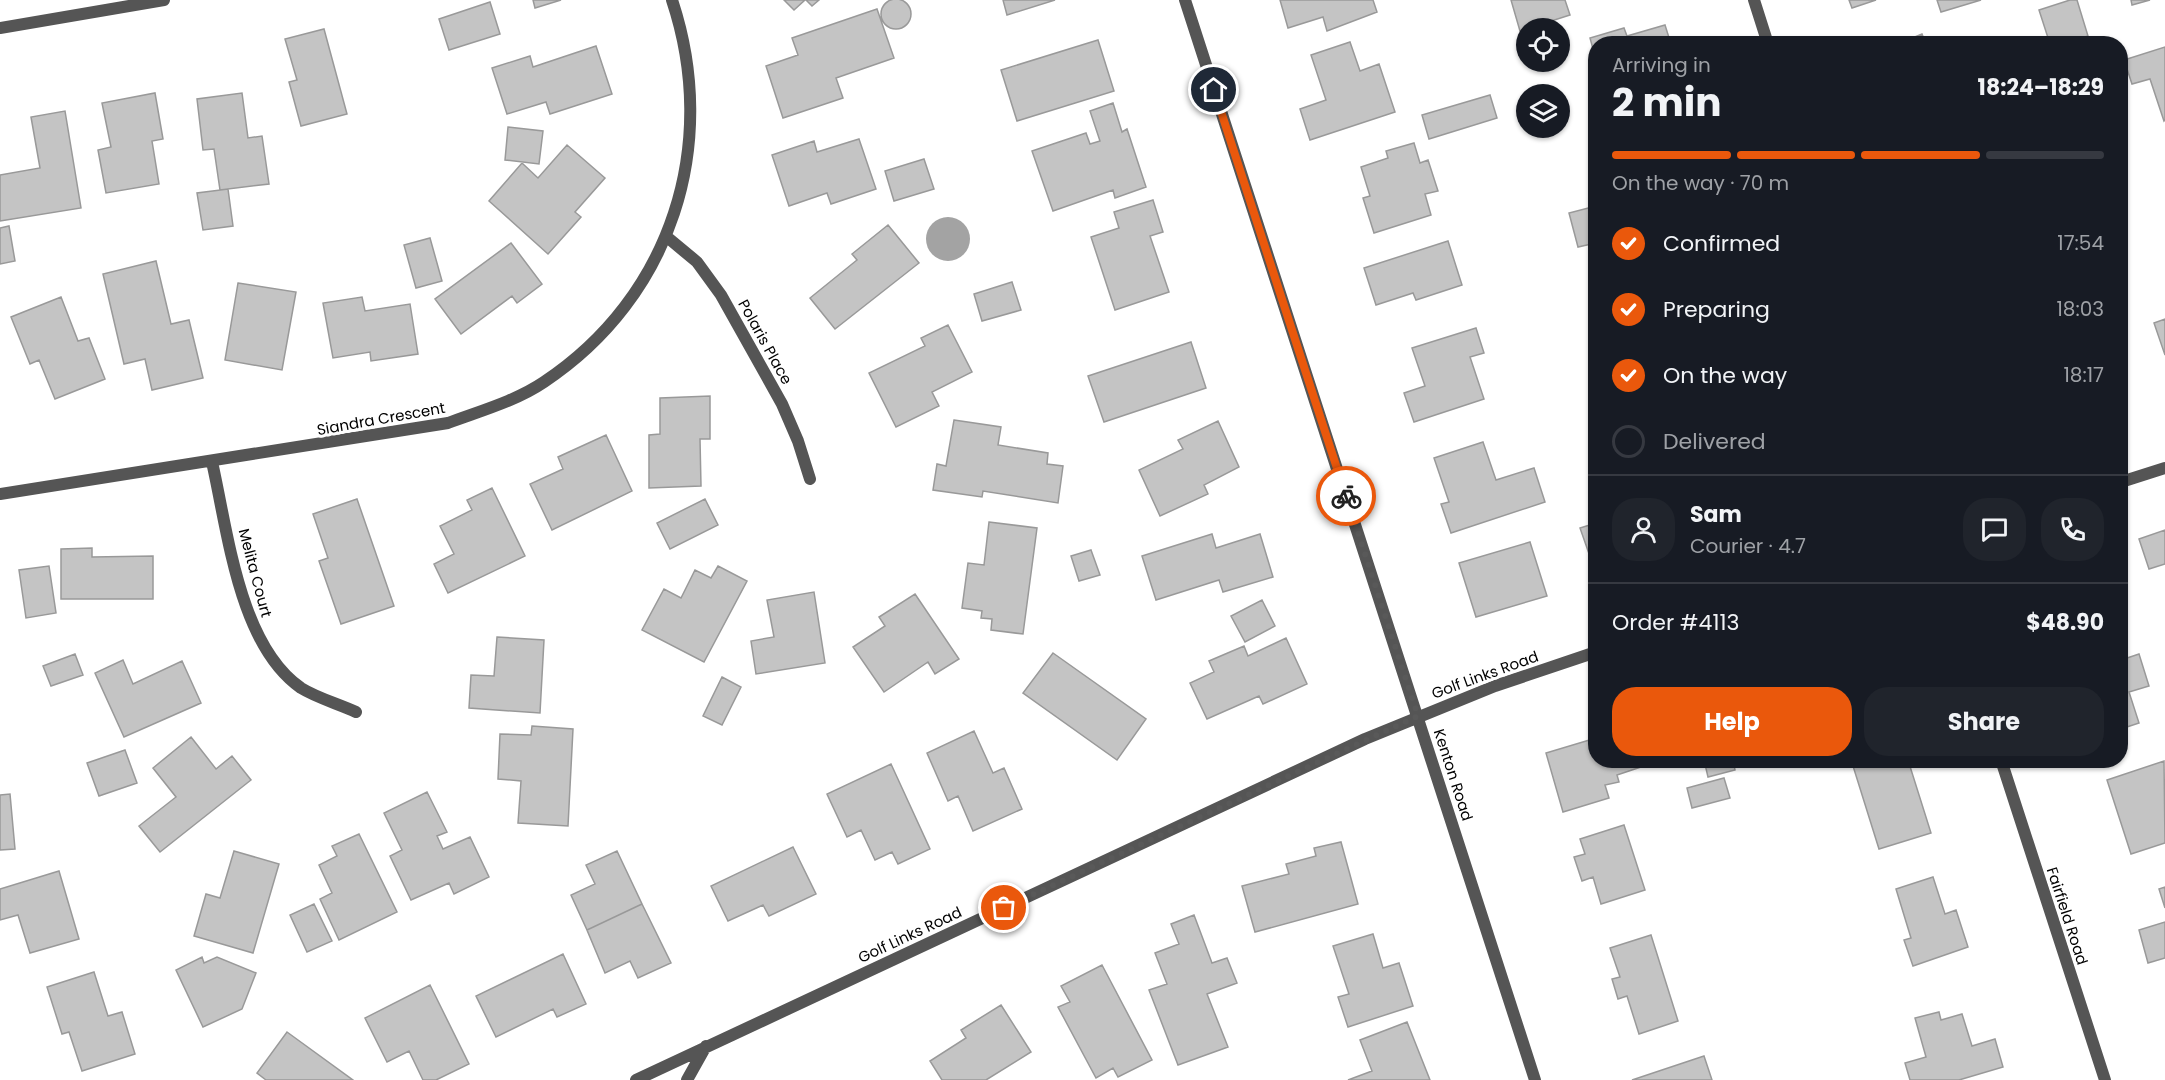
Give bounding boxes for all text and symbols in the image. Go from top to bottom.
map controls [1516,18,1570,138]
button: locate [1516,18,1570,72]
text: Arriving in [1612,51,1711,79]
pin [1188,64,1239,115]
text: 18:24–18:29 [1978,72,2104,103]
icon: home [1197,73,1230,106]
text: 2 min [1612,75,1722,130]
button: layers [1516,84,1570,138]
text: On the way · 70 m [1612,169,1789,197]
icon: check [1612,227,1645,260]
text: Confirmed [1663,228,1780,259]
text: 17:54 [2057,229,2104,257]
icon: check [1612,293,1645,326]
text: Preparing [1663,294,1770,325]
street label: Polaris Place [733,295,797,388]
text: 18:03 [2056,295,2104,323]
icon: check [1612,359,1645,392]
text: On the way [1663,360,1787,391]
text: 18:17 [2063,361,2104,389]
street label: Siandra Crescent [315,397,447,440]
text: Delivered [1663,426,1766,457]
courier [1316,466,1376,526]
icon: bike [1330,480,1363,513]
button: person [1612,498,1675,561]
button: chat [1963,498,2026,561]
button: phone [2041,498,2104,561]
text: Sam [1690,499,1742,530]
street label: Melita Court [234,526,277,620]
text: Courier · 4.7 [1690,532,1806,560]
text: Order #4113 [1612,607,1739,638]
text: $48.90 [2026,607,2104,638]
street label: Golf Links Road [1429,645,1541,704]
button: Help [1612,687,1852,756]
button: Share [1864,687,2104,756]
street label: Kenton Road [1429,726,1478,824]
street label: Fairfield Road [2042,864,2093,967]
pin [978,882,1029,933]
icon: bag [987,891,1020,924]
street label: Golf Links Road [854,901,965,968]

